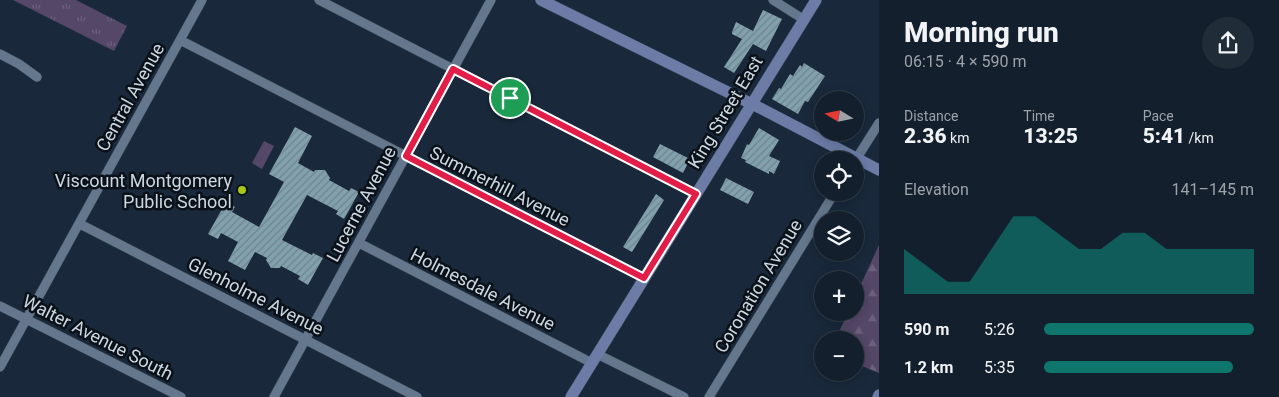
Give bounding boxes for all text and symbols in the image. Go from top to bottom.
text: Morning run [904,16,1059,49]
button: share [1202,17,1254,69]
street label: Central Avenue [92,39,168,155]
street label: King Street East [683,52,767,172]
text: 06:15 · 4 × 590 m [904,52,1026,71]
pin [489,77,531,119]
icon: arrive [496,84,524,112]
north arrow [814,91,864,141]
map controls [814,91,864,381]
text: Distance [904,108,959,124]
text: Time [1023,108,1055,124]
text: Pace [1143,108,1174,124]
text: 2.36 [904,124,947,148]
text: 13:25 [1023,124,1078,148]
text: 5:41 [1143,124,1185,148]
text: km [947,130,969,146]
text: /km [1185,130,1214,146]
street label: Summerhill Avenue [427,142,573,230]
street label: Lucerne Avenue [322,143,400,265]
button: locate [814,151,864,201]
place label: Viscount Montgomery Public School [55,170,232,212]
text: Elevation [904,180,969,199]
text: 141–145 m [1172,180,1254,199]
marker: Viscount Montgomery Public School [236,184,248,196]
button: layers [814,211,864,261]
street label: Coronation Avenue [710,216,806,356]
street label: Holmesdale Avenue [407,243,559,335]
street label: Glenholme Avenue [185,253,327,339]
button: + [814,271,864,321]
street label: Walter Avenue South [19,290,177,384]
text: 590 m [904,320,949,339]
text: 5:26 [984,320,1015,339]
button: − [814,331,864,381]
text: 1.2 km [904,358,953,377]
text: 5:35 [984,358,1015,377]

